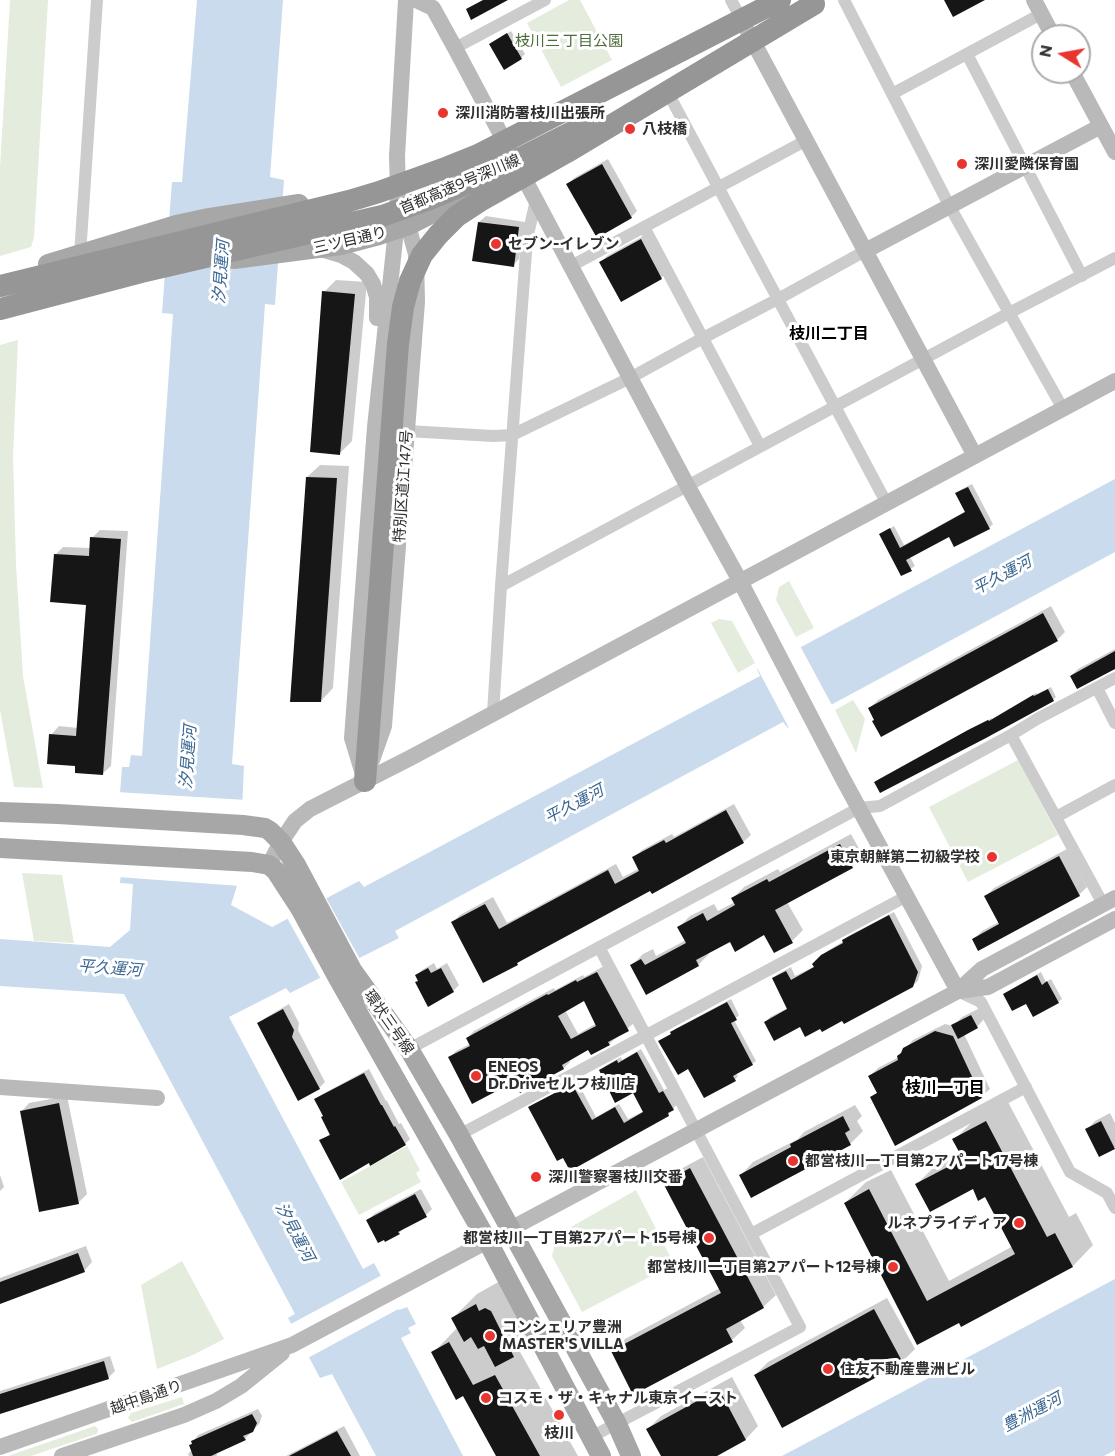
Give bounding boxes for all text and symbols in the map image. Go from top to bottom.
north arrow [1031,24,1091,84]
park label: 枝川三 丁目公園 [515,32,623,50]
text: N [1034,43,1055,59]
place label: 深川消防署枝川出張所 [455,104,605,122]
marker: 深川消防署枝川出張所 [436,106,450,120]
place label: 八枝橋 [642,120,687,138]
marker: 八枝橋 [623,122,637,136]
street label: 首都高速9号深川線 [397,150,523,218]
place label: 深川愛隣保育園 [974,155,1079,173]
marker: 深川愛隣保育園 [955,157,969,171]
street label: 三ツ目通り [311,223,389,257]
place label: セブン-イレブン [508,235,619,253]
marker: セブン-イレブン [489,237,503,251]
water label: 汐見運河 [209,239,233,305]
district label: 枝川二丁目 [789,324,869,344]
street label: 特別区道江147号 [390,429,416,543]
water label: 平久運河 [969,552,1035,598]
water label: 汐見運河 [176,724,200,790]
water label: 平久運河 [541,781,607,827]
place label: 東京朝鮮第二初級学校 [830,848,980,866]
marker: 東京朝鮮第二初級学校 [985,850,999,864]
water label: 平久運河 [77,956,143,980]
street label: 環状三号線 [360,986,418,1058]
place label: ENEOS Dr.Driveセルフ枝川店 [488,1058,635,1093]
marker: ENEOS Dr.Driveセルフ枝川店 [469,1069,483,1083]
district label: 枝川一丁目 [905,1078,985,1098]
place label: 都営枝川一丁目第2アパート17号棟 [805,1152,1039,1170]
marker: 都営枝川一丁目第2アパート17号棟 [786,1154,800,1168]
place label: 深川警察署枝川交番 [548,1168,683,1186]
marker: 深川警察署枝川交番 [529,1170,543,1184]
water label: 汐見運河 [272,1199,318,1265]
place label: ルネプライディア [887,1214,1007,1232]
marker: ルネプライディア [1012,1216,1026,1230]
place label: 都営枝川一丁目第2アパート15号棟 [463,1229,697,1247]
marker: 都営枝川一丁目第2アパート15号棟 [702,1231,716,1245]
place label: 都営枝川一丁目第2アパート12号棟 [647,1258,881,1276]
marker: 都営枝川一丁目第2アパート12号棟 [886,1260,900,1274]
place label: コンシェリア豊洲 MASTER'S VILLA [502,1318,624,1353]
marker: コンシェリア豊洲 MASTER'S VILLA [483,1329,497,1343]
place label: 住友不動産豊洲ビル [840,1360,975,1378]
marker: 住友不動産豊洲ビル [821,1362,835,1376]
street label: 越中島通り [108,1376,184,1418]
place label: コスモ・ザ・キャナル東京イースト [498,1389,738,1407]
water label: 豊洲運河 [999,1389,1065,1435]
marker: コスモ・ザ・キャナル東京イースト [479,1391,493,1405]
marker: 枝川 [552,1408,566,1422]
place label: 枝川 [544,1424,574,1442]

